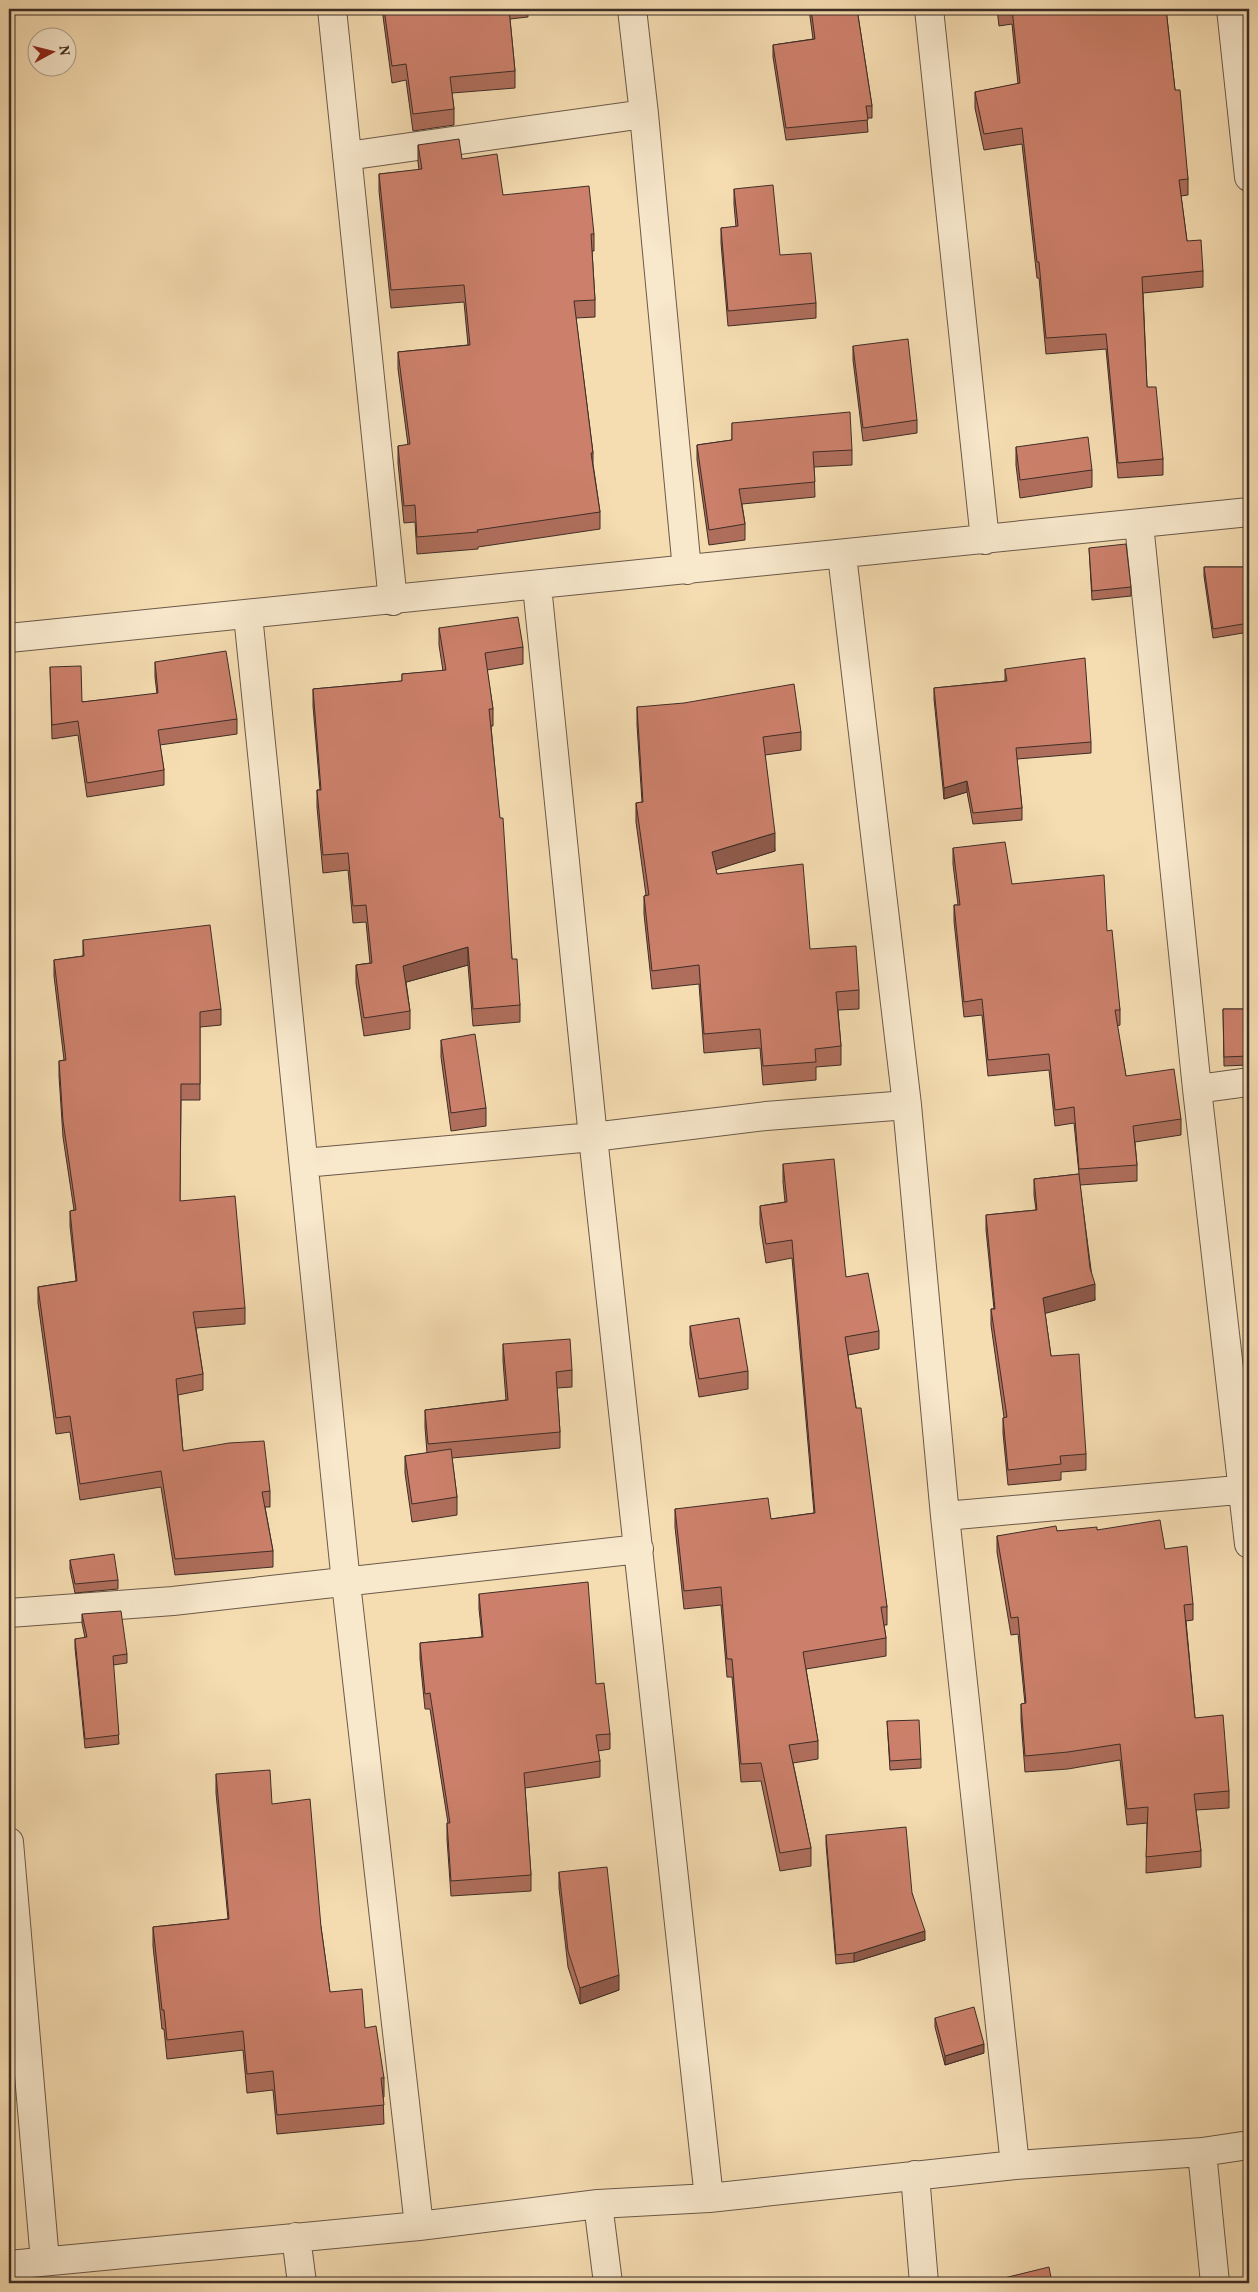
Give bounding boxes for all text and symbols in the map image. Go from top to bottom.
north arrow [28,28,78,78]
text: N [53,44,73,57]

